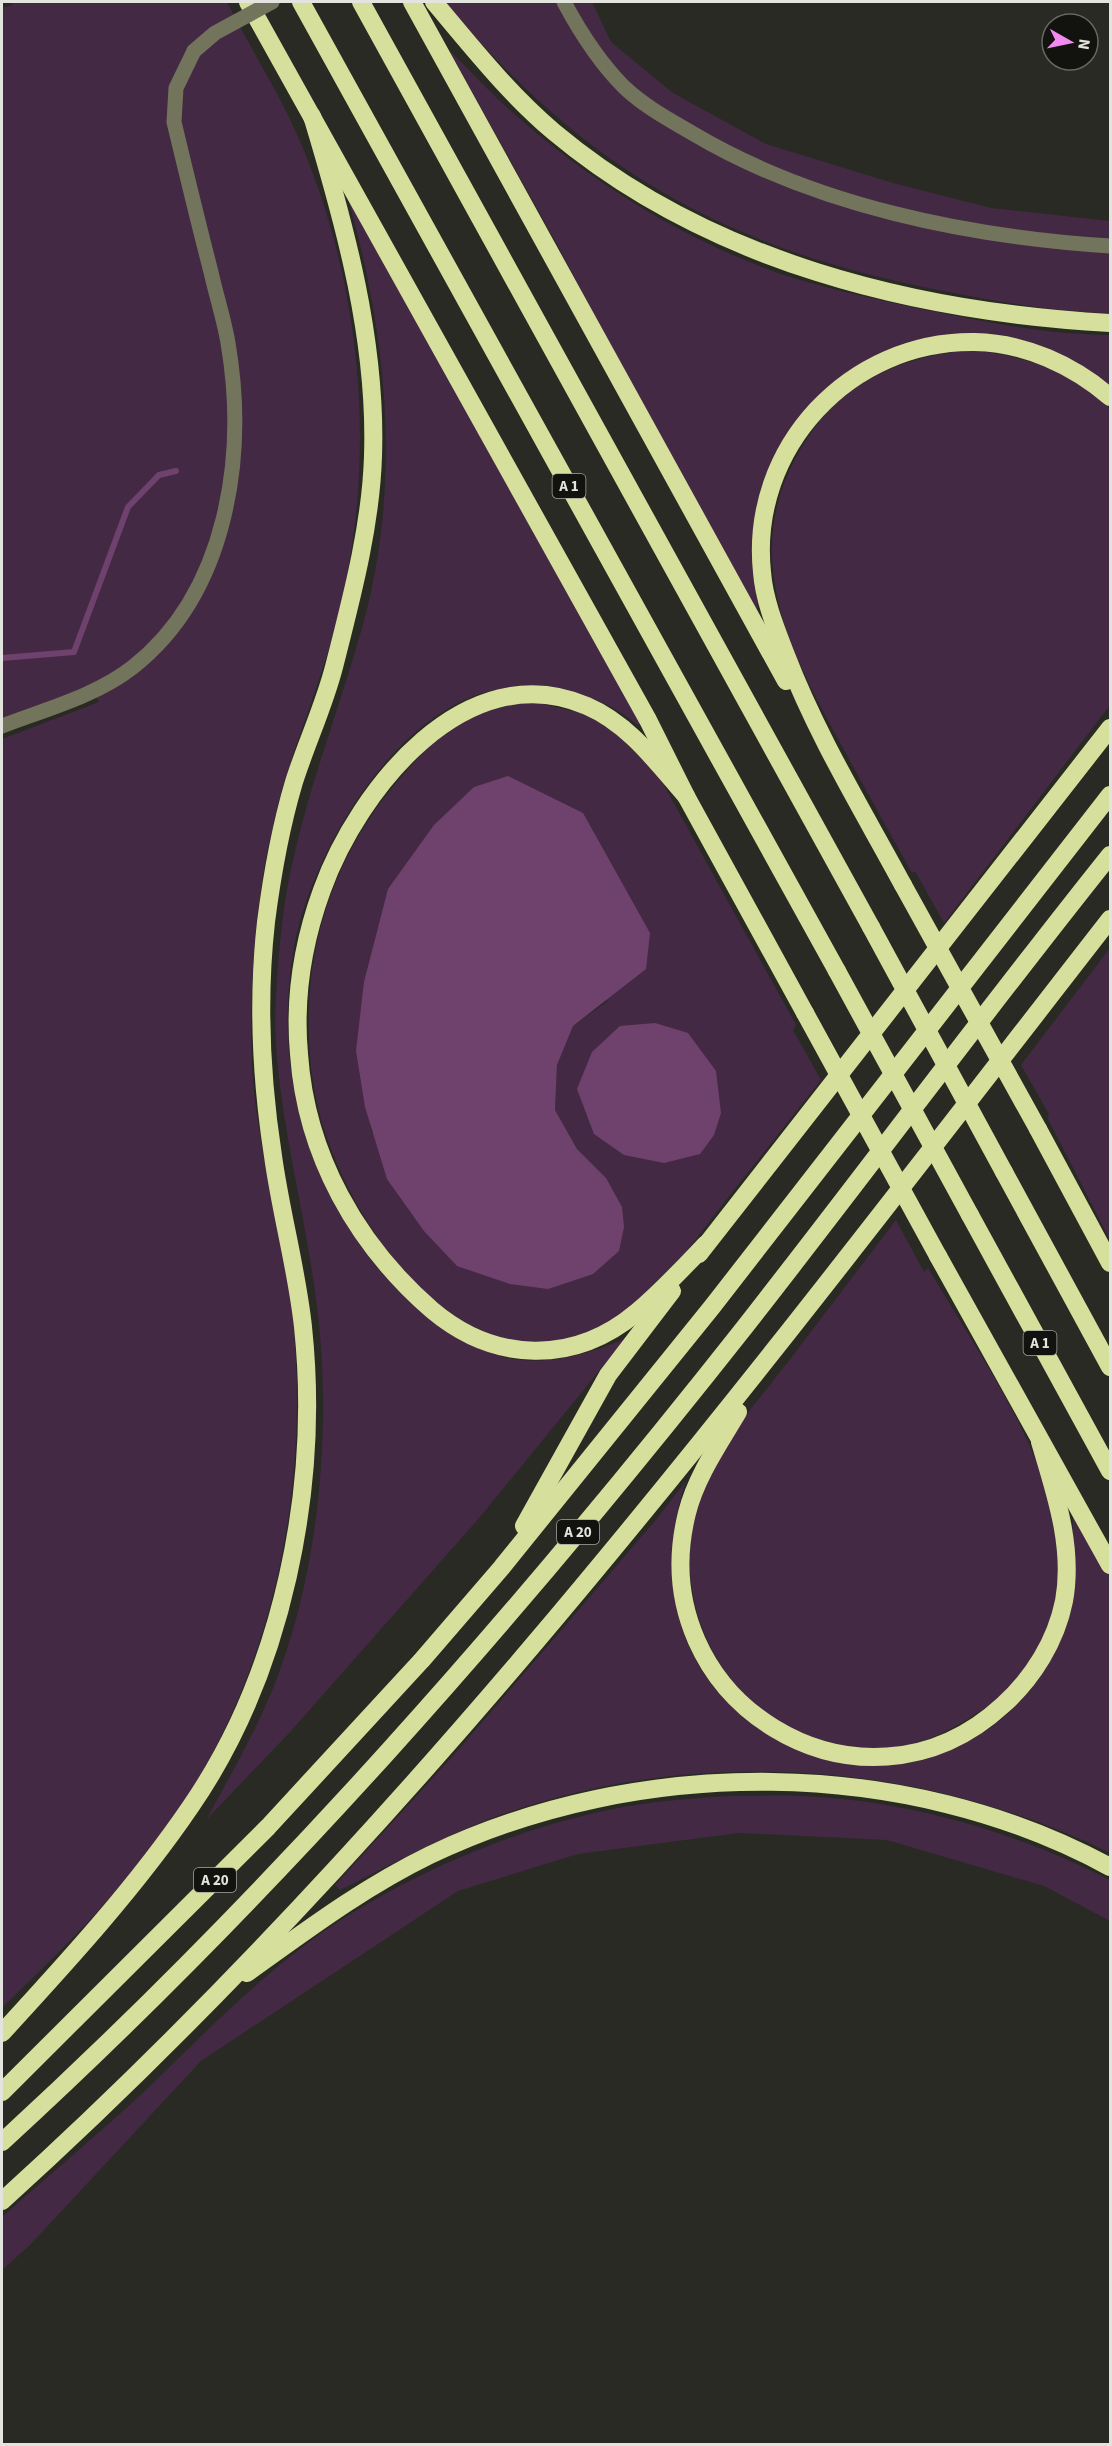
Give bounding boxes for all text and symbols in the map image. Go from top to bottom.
north arrow [1040,12,1100,72]
text: N [1072,37,1096,51]
road number: A 1 [552,474,586,498]
road number: A 1 [1024,1331,1056,1355]
road number: A 20 [557,1520,599,1544]
road number: A 20 [194,1868,236,1892]

